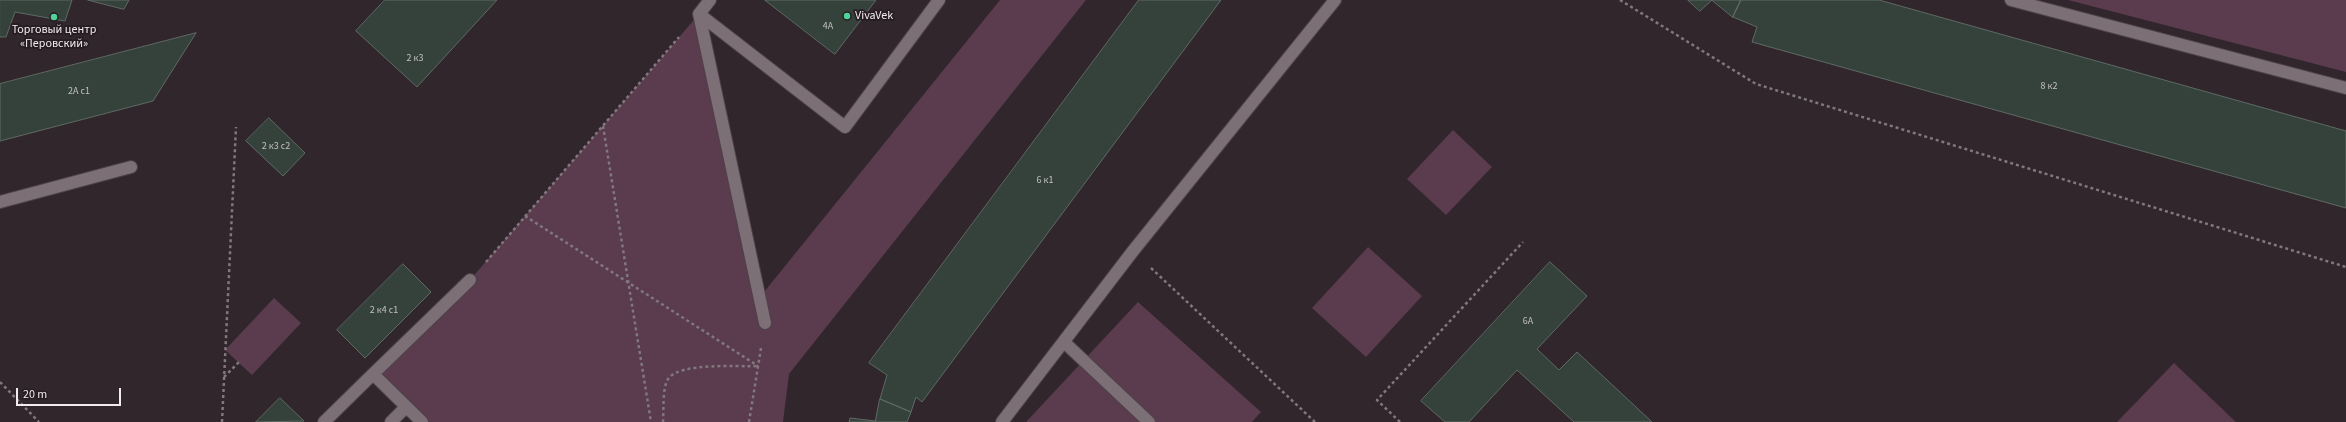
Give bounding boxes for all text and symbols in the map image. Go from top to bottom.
place label: VivaVek [855,9,893,23]
marker: VivaVek [842,11,852,21]
marker: Торговый центр «Перовский» [49,12,59,22]
house number: 4А [823,21,833,33]
place label: Торговый центр «Перовский» [12,23,96,51]
house number: 2 к3 [407,53,423,65]
house number: 8 к2 [2041,81,2057,93]
house number: 2А с1 [68,86,90,98]
house number: 2 к3 с2 [262,141,290,153]
house number: 6 к1 [1037,175,1053,187]
house number: 2 к4 с1 [370,305,398,317]
house number: 6А [1523,316,1533,328]
scale bar [18,380,123,406]
text: 20 m [23,386,47,403]

